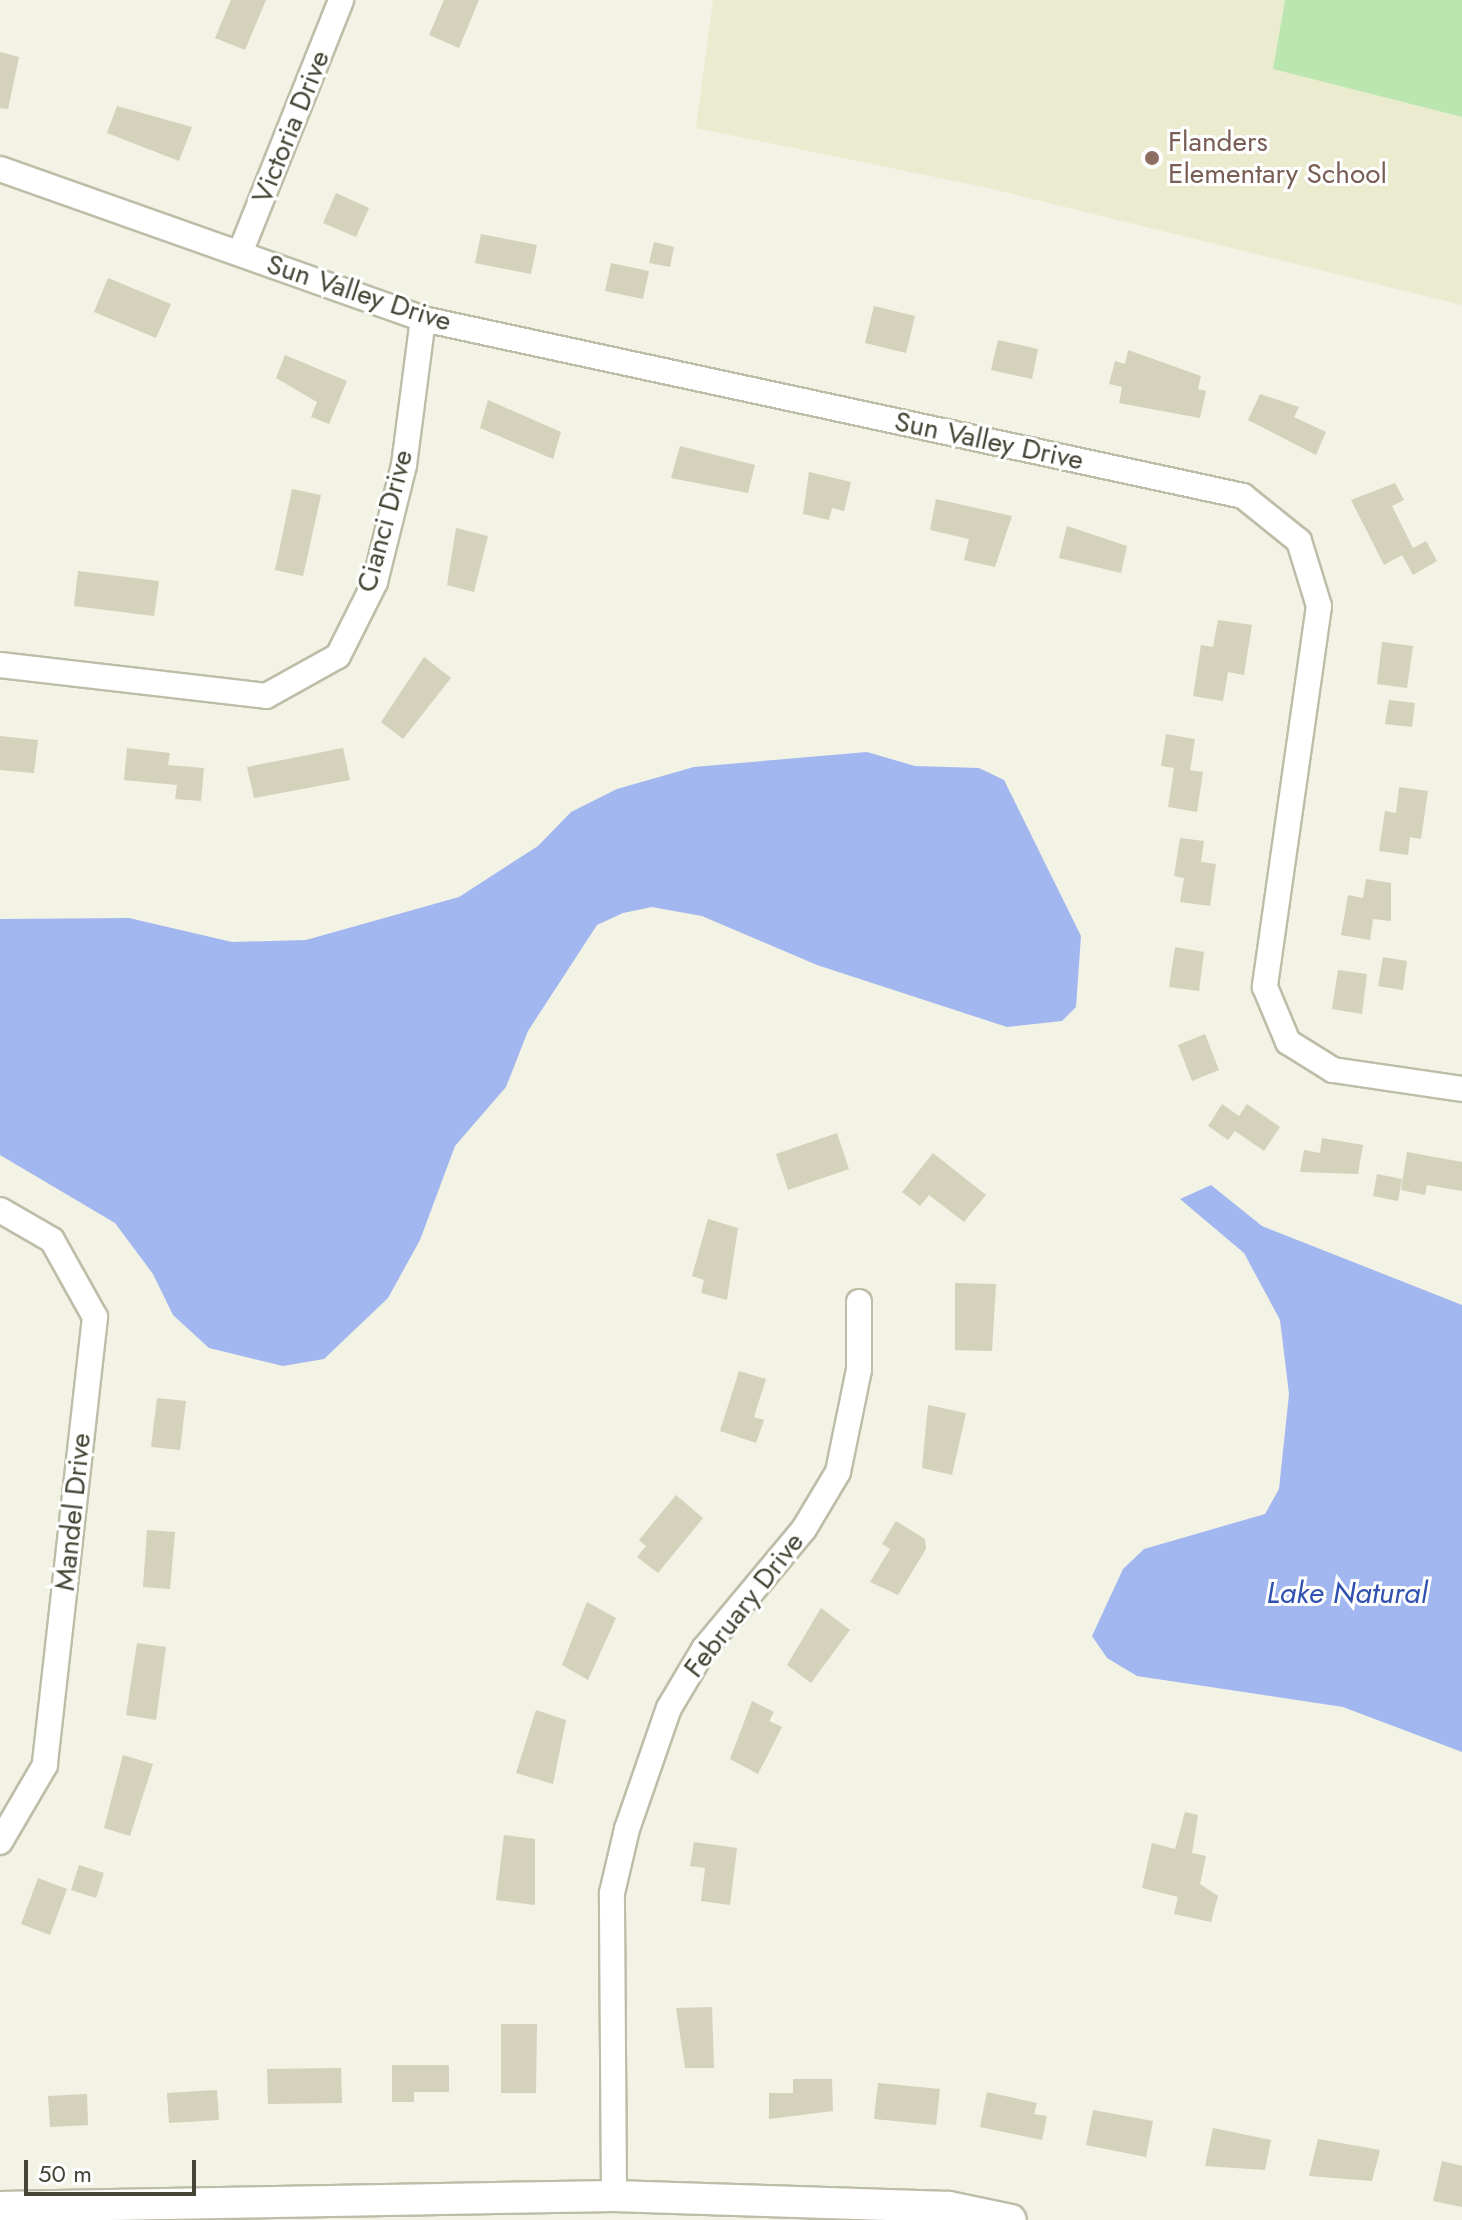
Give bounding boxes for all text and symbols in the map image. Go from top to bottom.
street label: Victoria Drive [245,46,337,208]
place label: Flanders Elementary School [1168,125,1387,191]
marker: Flanders Elementary School [1143,149,1161,167]
street label: Sun Valley Drive [262,247,456,339]
street label: Sun Valley Drive [892,405,1086,477]
street label: Cianci Drive [350,446,420,596]
street label: Mandel Drive [48,1432,98,1592]
street label: February Drive [677,1526,811,1684]
water label: Lake Natural [1267,1575,1427,1611]
scale bar [28,2144,200,2194]
text: 50 m [38,2156,92,2191]

